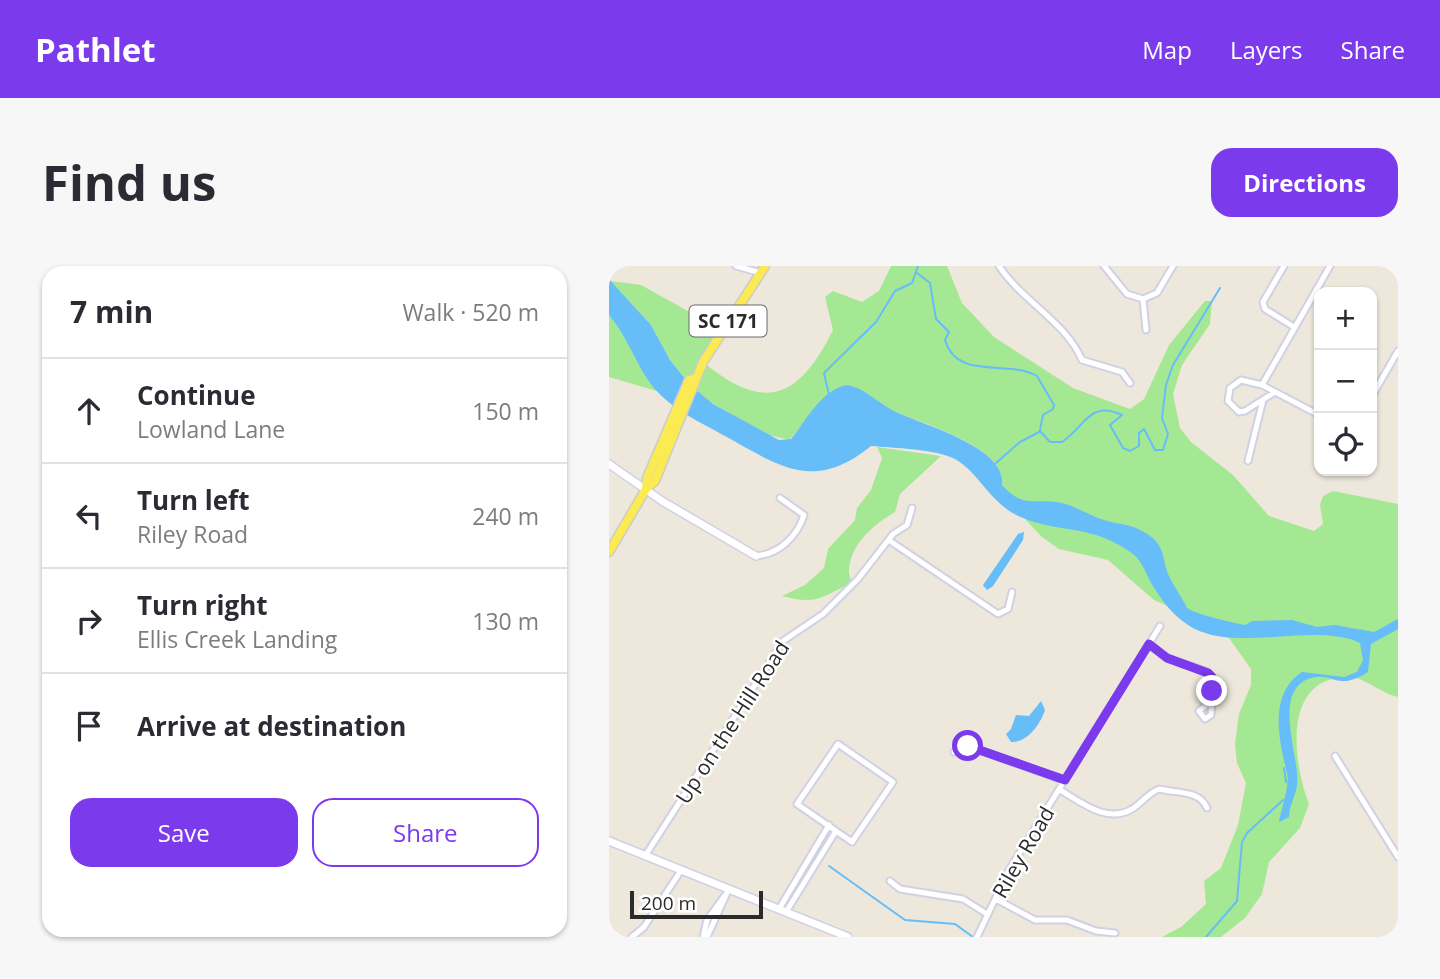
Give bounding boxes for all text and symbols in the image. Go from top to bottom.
text: Pathlet [35,27,156,72]
text: Map [1142,33,1192,66]
text: Layers [1230,33,1303,66]
text: Share [1341,33,1405,66]
button: Directions [1211,148,1398,217]
text: Find us [42,149,216,215]
map controls [1314,287,1377,476]
button: + [1314,287,1377,350]
text: 7 min [70,291,153,332]
text: Walk · 520 m [402,296,539,328]
road number: SC 171 [689,306,767,336]
button: − [1314,350,1377,413]
text: Continue [137,377,256,413]
icon: ahead [70,392,108,430]
text: 150 m [472,395,539,427]
text: Lowland Lane [137,413,285,445]
button: locate [1314,413,1377,476]
text: Turn left [137,482,249,518]
icon: left [70,497,108,535]
text: 240 m [472,500,539,532]
text: Riley Road [137,518,248,550]
text: Turn right [137,587,268,623]
icon: right [70,602,108,640]
text: 130 m [472,605,539,637]
text: Ellis Creek Landing [137,623,337,655]
street label: Up on the Hill Road [669,635,795,809]
route end [1196,675,1227,706]
icon: arrive [70,707,108,745]
text: Arrive at destination [137,708,406,744]
route start [952,730,983,761]
button: Save [70,798,298,867]
button: Share [312,798,539,867]
street label: Riley Road [986,801,1060,903]
scale bar [630,888,763,920]
text: 200 m [641,890,696,916]

